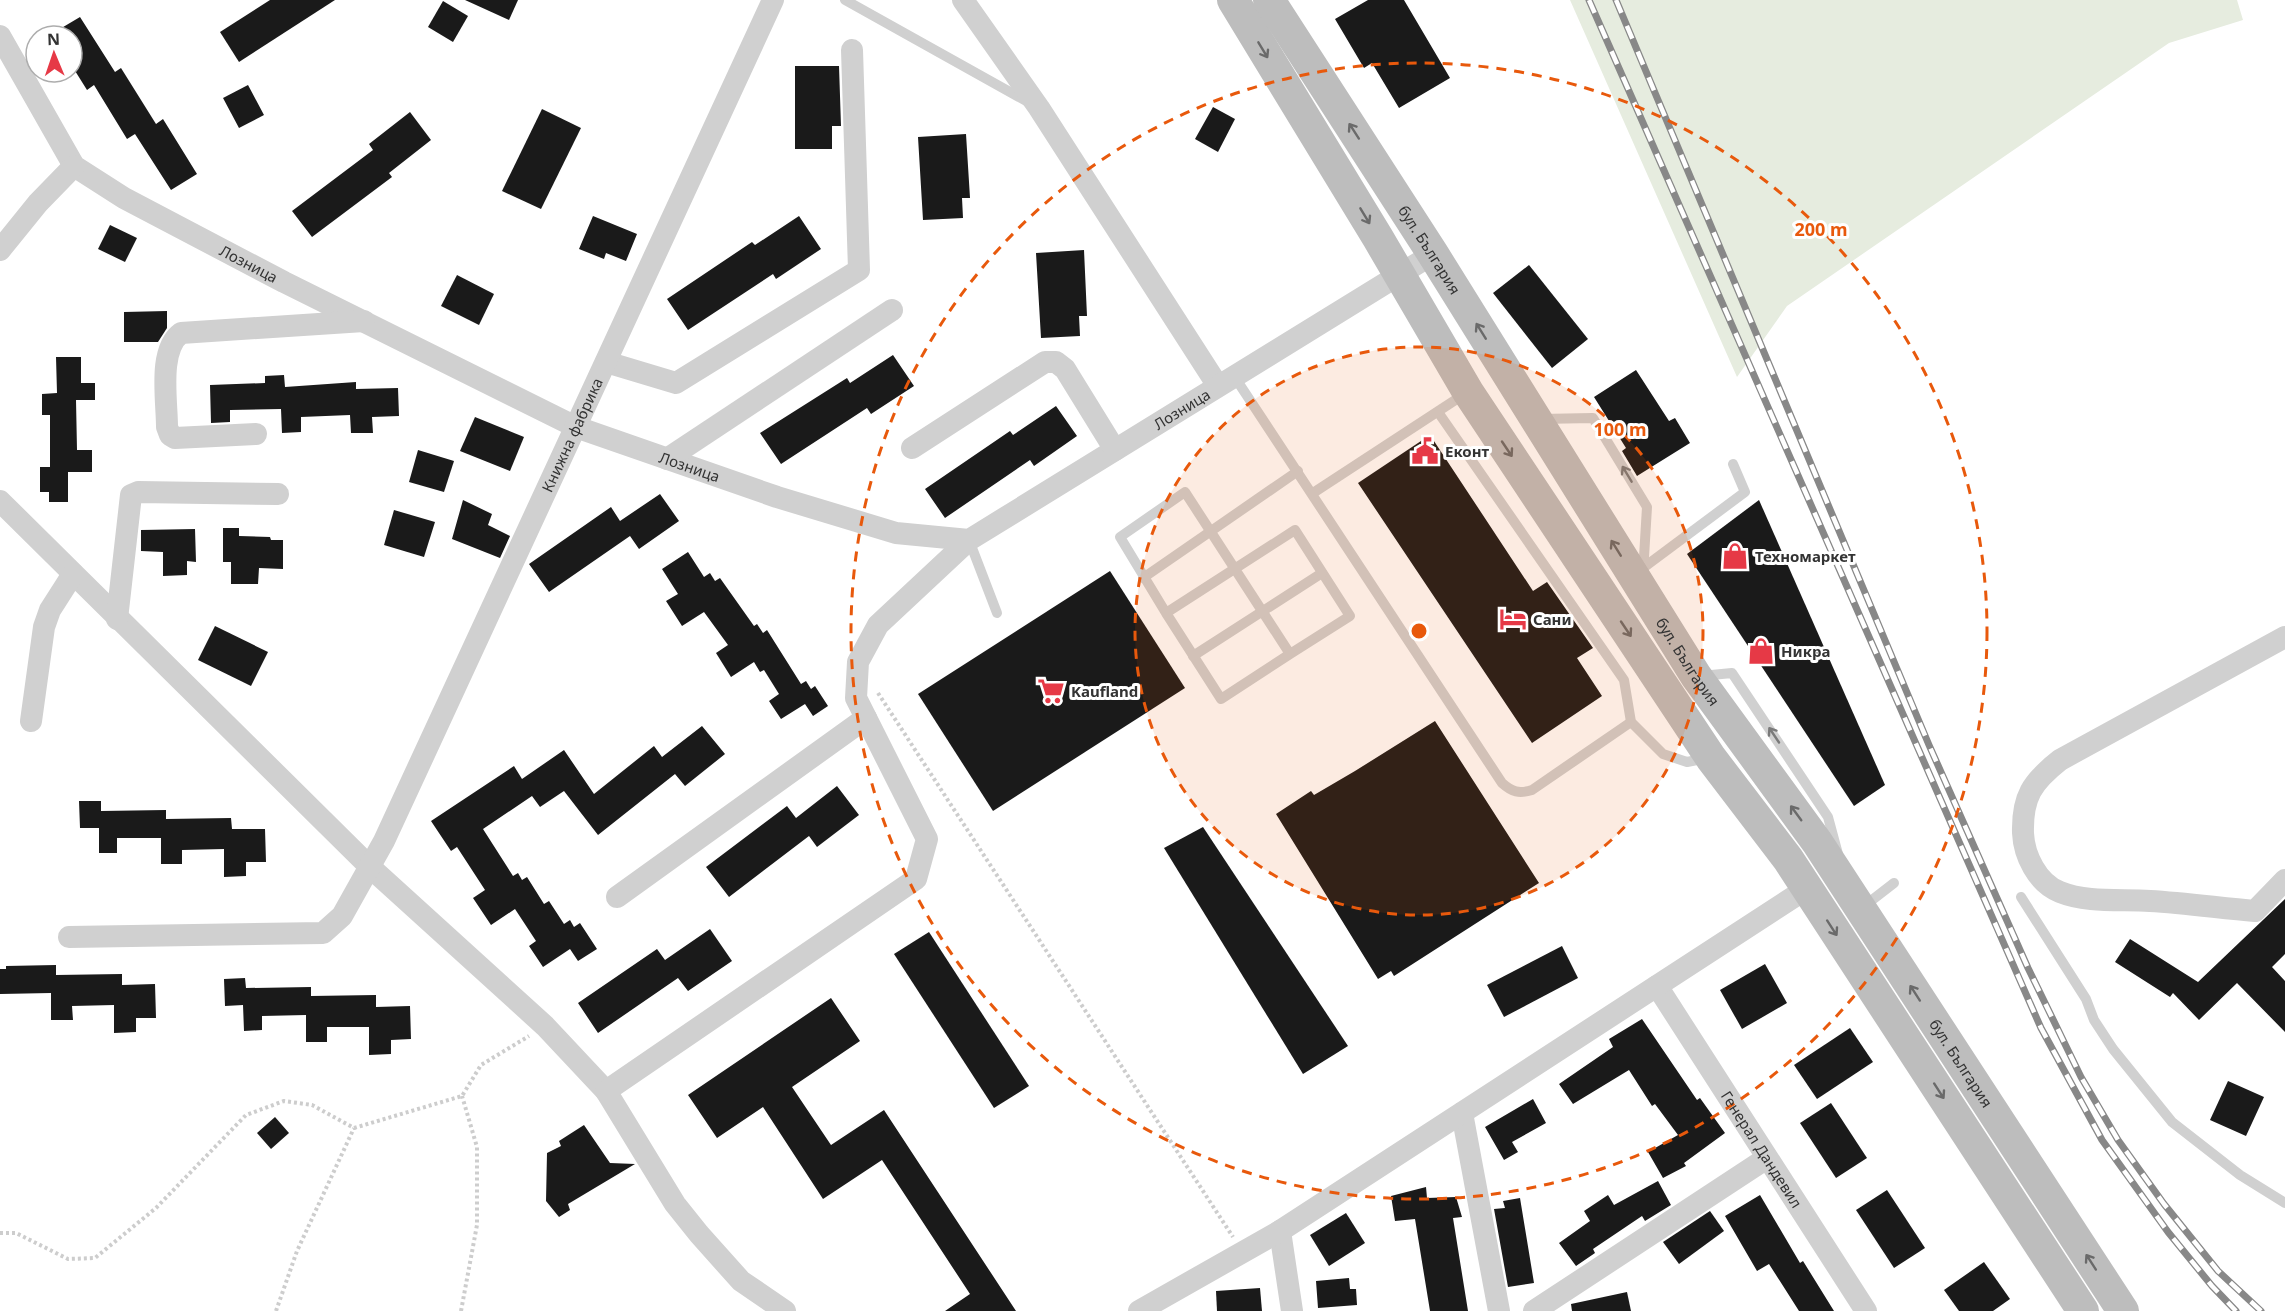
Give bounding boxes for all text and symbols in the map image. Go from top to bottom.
north arrow [24,24,84,84]
text: N [47,28,60,50]
one-way arrow [1258,41,1270,58]
one-way arrow [1347,123,1359,140]
street label: бул. България [1394,201,1466,298]
one-way arrow [1360,207,1372,224]
text: 200 m [1794,217,1848,241]
street label: Лозница [216,240,281,287]
one-way arrow [1475,323,1487,340]
street label: Книжна фабрика [537,375,607,495]
street label: Лозница [1150,384,1214,434]
text: 100 m [1593,417,1647,441]
public building icon: Еконт [1410,436,1440,466]
place label: Еконт [1445,441,1490,461]
one-way arrow [1500,441,1513,458]
street label: Лозница [657,447,723,486]
one-way arrow [1621,466,1633,483]
one-way arrow [1610,540,1622,557]
shop icon: Техномаркет [1720,541,1750,571]
place label: Техномаркет [1755,546,1856,566]
hotel icon: Сани [1498,604,1528,634]
place label: Сани [1533,609,1572,629]
street label: бул. България [1652,614,1724,710]
centre of rings [1409,621,1429,641]
one-way arrow [1620,621,1632,637]
shop icon: Никра [1746,636,1776,666]
place label: Никра [1781,641,1830,661]
supermarket icon: Kaufland [1036,676,1066,706]
place label: Kaufland [1071,681,1138,701]
one-way arrow [1768,728,1780,744]
one-way arrow [1790,806,1802,822]
one-way arrow [1825,920,1838,937]
one-way arrow [1909,985,1921,1002]
street label: бул. България [1925,1015,1997,1111]
one-way arrow [1932,1083,1945,1100]
street label: Генерал Дандевил [1717,1087,1807,1212]
one-way arrow [2085,1254,2097,1271]

